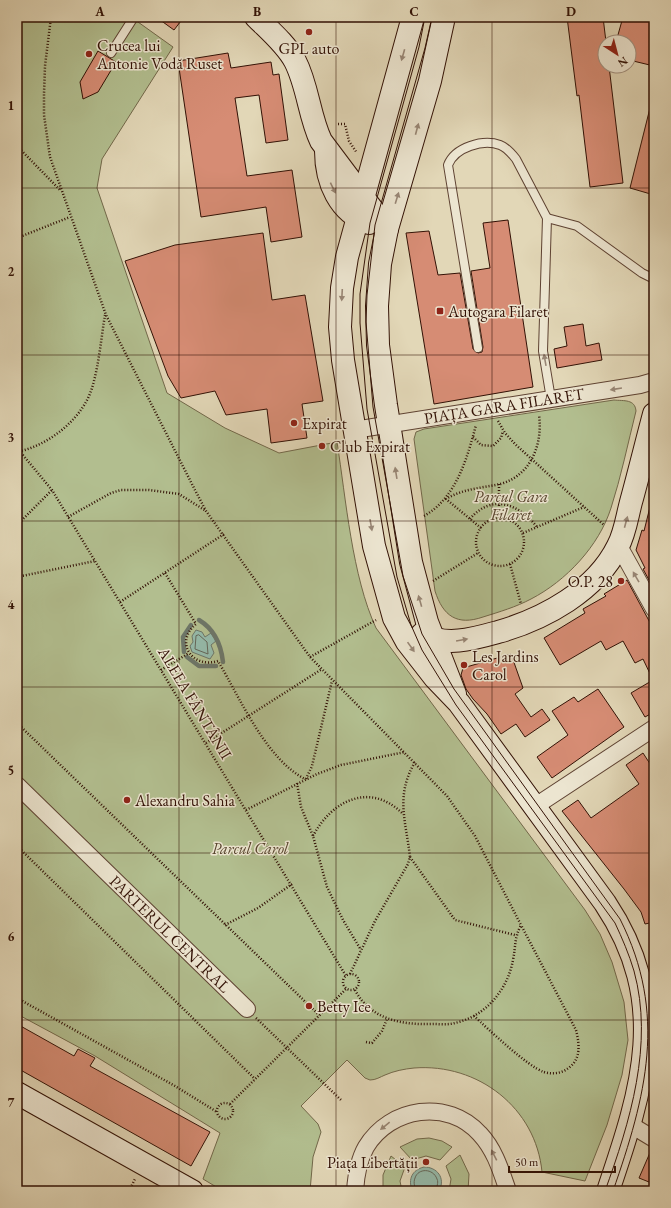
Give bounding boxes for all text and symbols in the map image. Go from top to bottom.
text: A [94,3,105,20]
text: B [253,3,261,20]
text: C [409,3,419,20]
text: D [566,3,576,20]
marker: GPL auto [304,27,314,37]
north arrow [597,34,637,74]
place label: Crucea lui Antonie Vodă Ruset [96,35,222,74]
place label: GPL auto [279,38,339,59]
marker: Crucea lui Antonie Vodă Ruset [84,49,94,59]
one-way arrow [400,49,406,61]
text: N [615,54,631,70]
text: 1 [8,97,15,114]
one-way arrow [414,123,420,135]
one-way arrow [330,182,336,194]
one-way arrow [394,192,400,204]
text: 2 [8,263,15,280]
one-way arrow [338,289,345,301]
place label: Autogara Filaret [447,301,548,322]
marker: Autogara Filaret [435,306,445,316]
one-way arrow [541,354,547,366]
street label: PIAȚA GARA FILARET [422,383,586,429]
one-way arrow [610,386,622,392]
place label: Expirat [302,413,347,434]
marker: Expirat [289,418,299,428]
text: 3 [8,429,15,446]
place label: Club Expirat [330,436,410,457]
marker: Club Expirat [317,441,327,451]
one-way arrow [393,467,399,479]
park label: Parcul Gara Filaret [474,486,548,525]
one-way arrow [623,516,629,528]
one-way arrow [368,519,374,531]
place label: O.P. 28 [568,571,613,592]
one-way arrow [633,571,640,583]
marker: O.P. 28 [616,576,626,586]
one-way arrow [417,594,423,606]
text: 4 [8,596,15,613]
one-way arrow [456,637,468,643]
street label: ALEEA FÂNTÂNII [153,642,237,764]
one-way arrow [407,642,415,653]
place label: Les Jardins Carol [472,646,539,685]
marker: Les Jardins Carol [459,660,469,670]
text: 5 [8,762,14,779]
place label: Alexandru Sahia [134,790,235,811]
marker: Alexandru Sahia [122,795,132,805]
park label: Parcul Carol [212,838,289,859]
street label: PARTERUL CENTRAL [105,871,235,998]
text: 6 [8,928,15,945]
place label: Betty Ice [317,996,371,1017]
marker: Betty Ice [304,1001,314,1011]
text: 7 [8,1094,15,1111]
one-way arrow [380,1122,390,1131]
scale bar [509,1148,615,1174]
one-way arrow [490,1149,497,1160]
place label: Piața Libertății [327,1152,418,1173]
text: 50 m [515,1154,539,1170]
marker: Piața Libertății [421,1157,431,1167]

